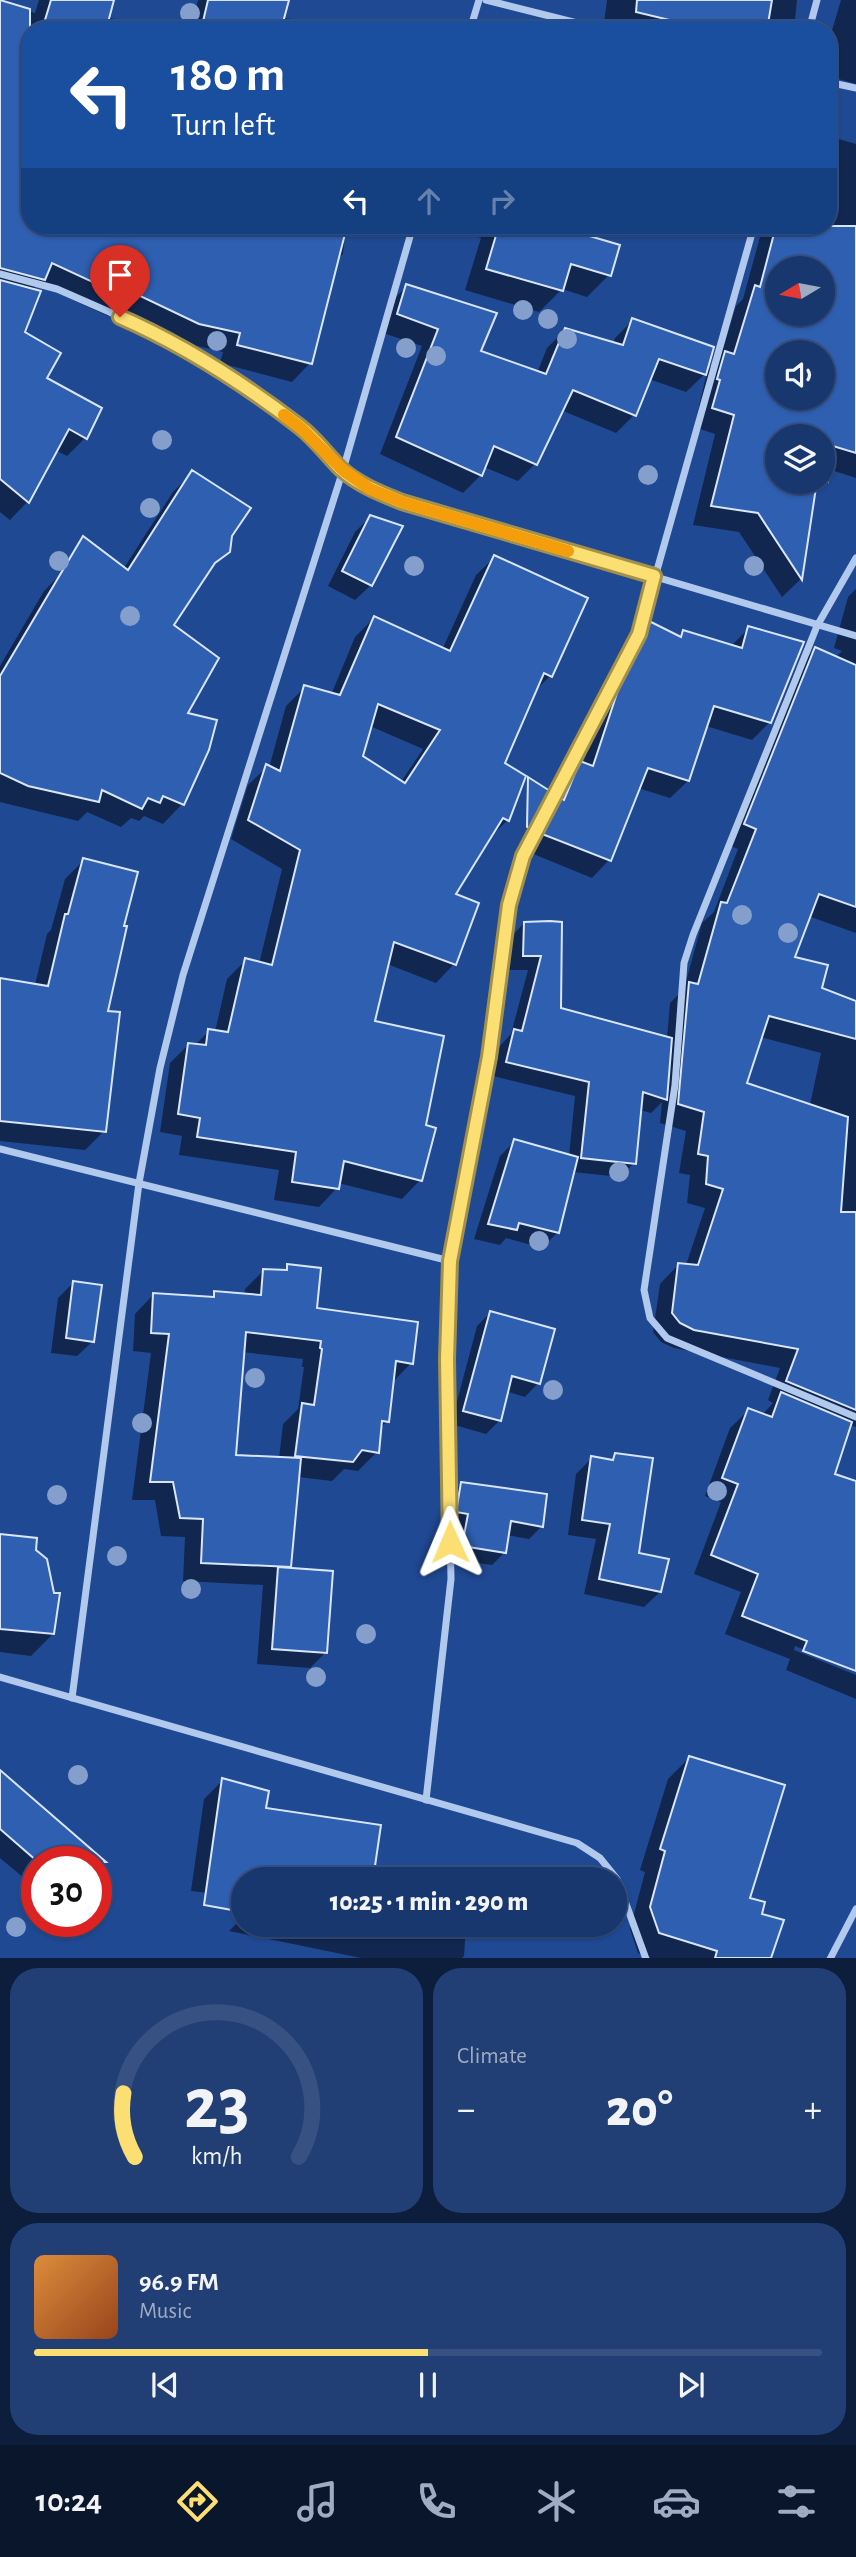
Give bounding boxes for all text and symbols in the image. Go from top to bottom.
icon: left [56,49,147,140]
text: 180 m [171,51,285,100]
text: Turn left [171,109,275,141]
icon: left [337,182,375,220]
icon: ahead [410,182,448,220]
icon: right [483,182,521,220]
pin [90,245,150,317]
icon: arrive [101,256,139,294]
north arrow [765,256,835,326]
map controls [765,256,835,494]
button: sound [765,340,835,410]
button: layers [765,424,835,494]
position arrow [413,1505,487,1579]
speed limit sign: 30 [21,1846,112,1937]
text: 10:25 · 1 min · 290 m [330,1889,528,1915]
text: Climate [457,2045,527,2068]
text: 23 [184,2069,249,2142]
text: 20° [606,2083,673,2135]
text: − [457,2091,475,2129]
text: + [804,2091,822,2129]
text: km/h [191,2143,242,2168]
text: 96.9 FM [139,2269,219,2295]
text: Music [139,2300,191,2323]
icon: previous [146,2366,184,2404]
icon: pause [409,2366,447,2404]
icon: next [672,2366,710,2404]
icon: directions [173,2477,222,2526]
icon: music [293,2477,342,2526]
icon: phone [412,2477,461,2526]
icon: climate [532,2477,581,2526]
icon: car [652,2477,701,2526]
icon: filters [772,2477,821,2526]
text: 10:24 [35,2485,102,2517]

